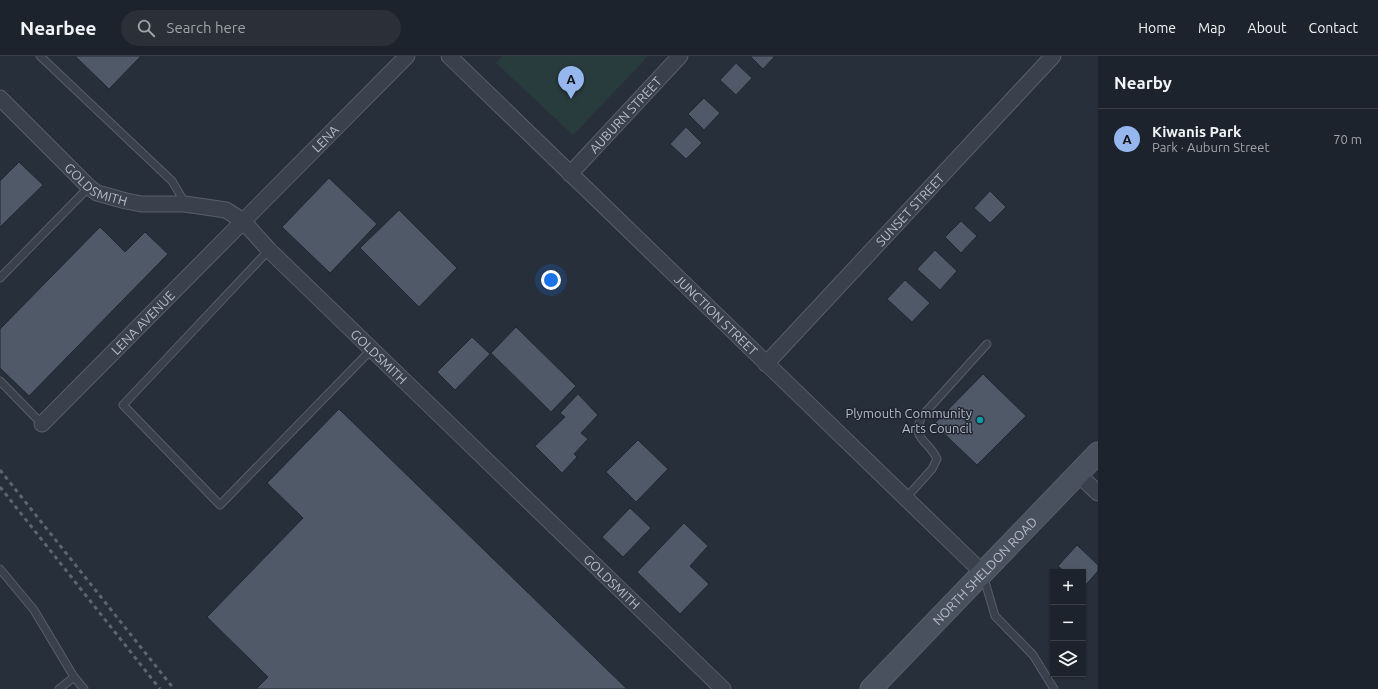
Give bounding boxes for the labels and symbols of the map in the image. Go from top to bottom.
pin: A [558,66,584,99]
street label: AUBURN STREET [586,74,664,156]
street label: LENA [309,122,342,155]
street label: GOLDSMITH [62,160,129,208]
street label: SUNSET STREET [873,171,947,249]
your location [541,270,561,290]
street label: JUNCTION STREET [672,272,761,358]
street label: LENA AVENUE [108,288,177,357]
street label: GOLDSMITH [348,326,410,387]
place label: Plymouth Community Arts Council [845,406,973,435]
marker: Plymouth Community Arts Council [975,415,985,425]
street label: NORTH SHELDON ROAD [930,514,1040,627]
street label: GOLDSMITH [581,552,643,612]

